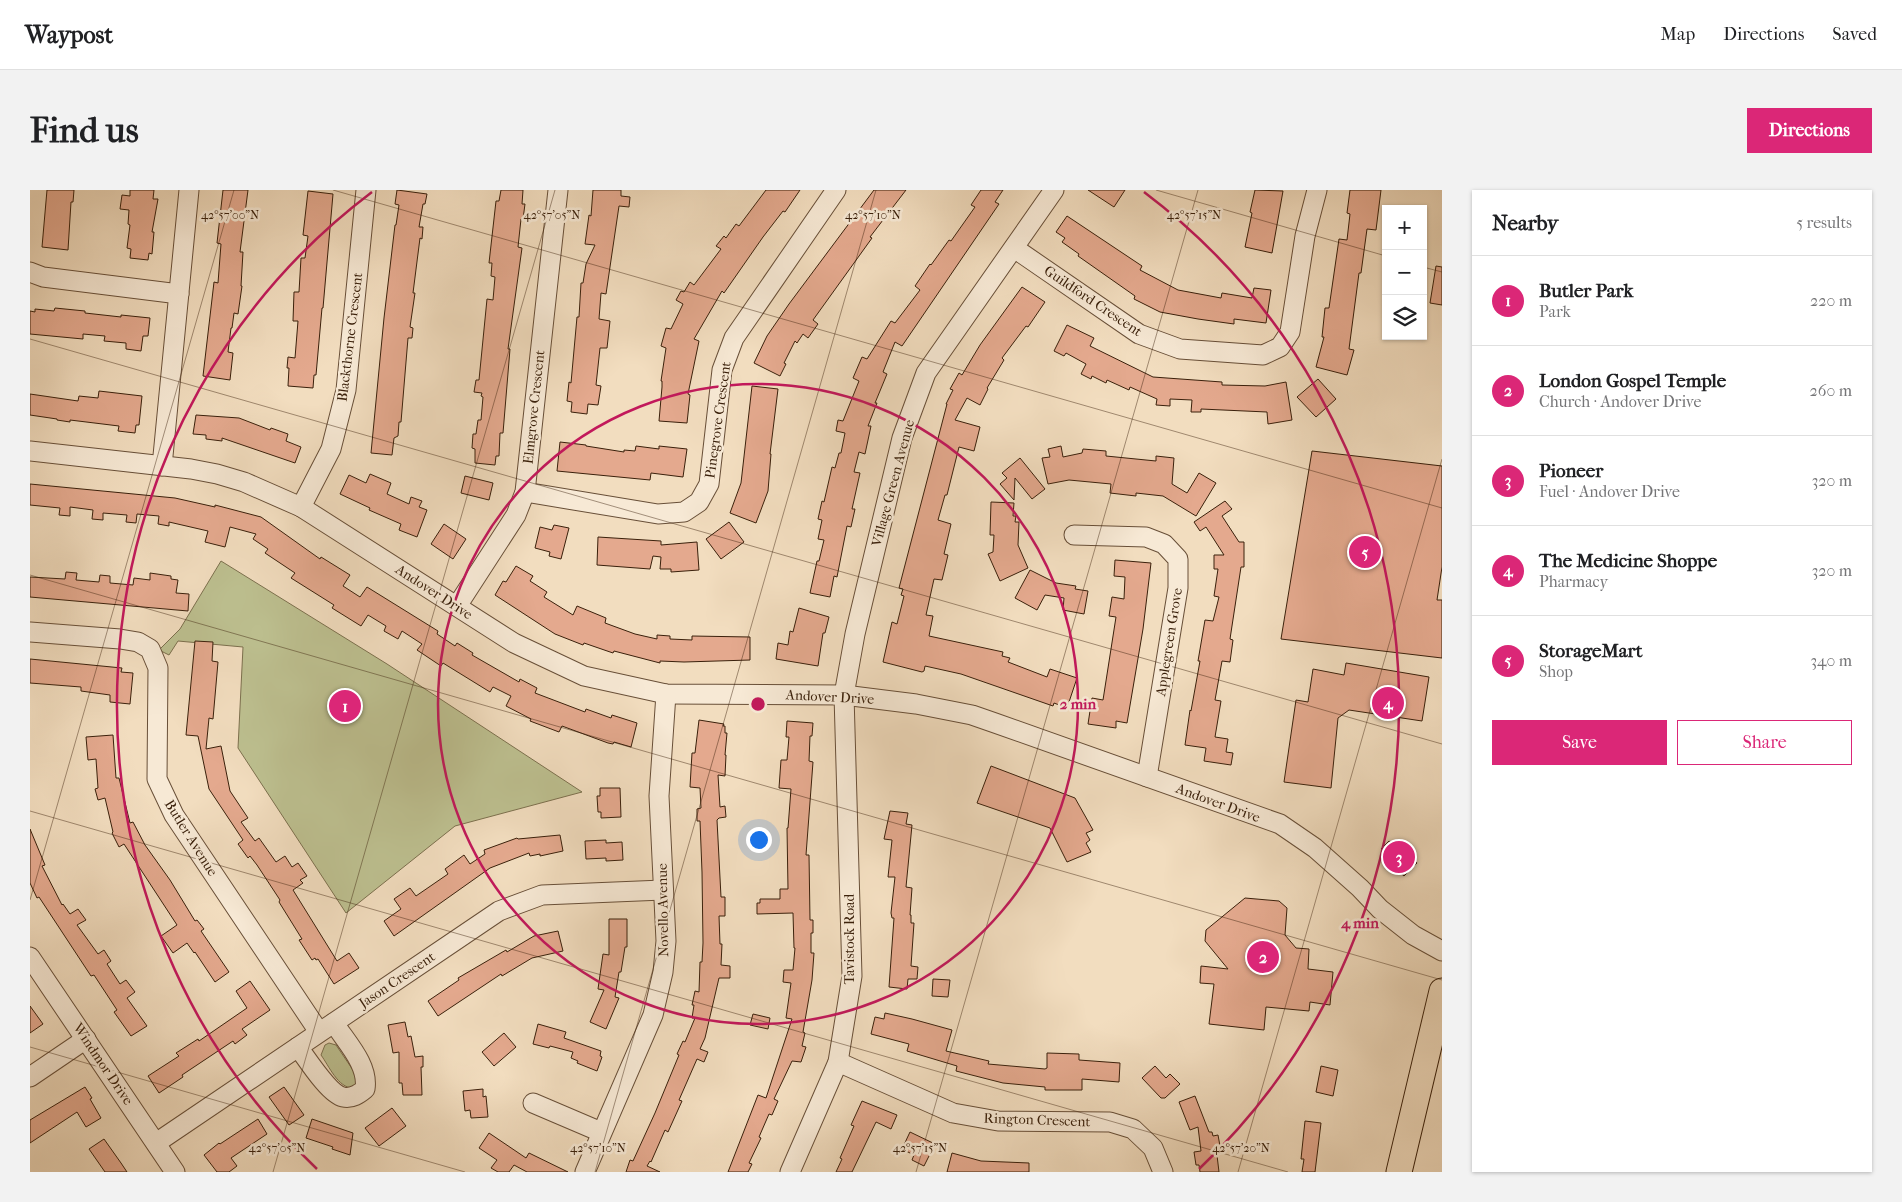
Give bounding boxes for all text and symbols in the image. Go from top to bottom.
text: Waypost [25,21,113,49]
text: Map [1661,24,1695,45]
text: Directions [1723,24,1804,45]
text: Saved [1832,24,1877,45]
button: Directions [1747,108,1872,153]
text: Find us [30,110,139,151]
map controls [1382,205,1427,340]
button: + [1382,205,1427,250]
text: 42°57'00"N [201,208,259,222]
text: 42°57'05"N [524,208,580,222]
text: 42°57'10"N [845,208,901,222]
text: 42°57'15"N [1167,208,1221,222]
text: Nearby [1492,211,1558,235]
text: 5 results [1796,213,1852,232]
button: − [1382,250,1427,295]
street label: Guildford Crescent [1041,262,1145,340]
street label: Blackthorne Crescent [334,271,366,403]
text: Butler Park [1539,280,1633,302]
text: 1 [1505,291,1511,310]
text: 220 m [1810,291,1852,310]
button: layers [1382,295,1427,340]
text: Park [1539,302,1571,321]
street label: Elmgrove Crescent [520,349,548,465]
street label: Pinegrove Crescent [701,360,735,480]
text: London Gospel Temple [1539,370,1726,392]
text: 2 [1504,381,1512,400]
text: 260 m [1810,381,1852,400]
text: Church · Andover Drive [1539,392,1701,411]
street label: Village Green Avenue [868,418,918,549]
text: Pioneer [1539,460,1603,482]
text: 3 [1505,471,1511,490]
text: 320 m [1812,471,1852,490]
text: Fuel · Andover Drive [1539,482,1680,501]
pin: 5 [1349,533,1381,571]
text: The Medicine Shoppe [1539,550,1717,572]
street label: Andover Drive [391,560,476,623]
text: 4 [1503,561,1513,580]
text: 320 m [1812,561,1852,580]
text: Pharmacy [1539,572,1608,591]
street label: Applegreen Grove [1152,587,1186,698]
text: StorageMart [1539,640,1643,662]
text: 5 [1505,651,1511,670]
text: 340 m [1810,651,1852,670]
text: Shop [1539,662,1573,681]
pin: 4 [1372,684,1404,722]
street label: Andover Drive [784,686,875,708]
pin: 1 [329,687,361,725]
centre of rings [749,695,767,713]
text: 2 min [1060,695,1097,713]
button: Save [1492,720,1667,765]
button: Share [1677,720,1852,765]
street label: Andover Drive [1173,780,1263,826]
street label: Butler Avenue [161,797,221,879]
your location [746,827,772,853]
pin: 3 [1383,838,1415,876]
street label: Novello Avenue [654,863,672,957]
street label: Tavistock Road [841,893,858,984]
text: 4 min [1340,914,1379,932]
pin: 2 [1247,938,1279,976]
street label: Jason Crescent [355,948,438,1012]
street label: Windmor Drive [69,1019,137,1108]
street label: Rington Crescent [983,1110,1091,1130]
text: 42°57'05"N [249,1141,305,1155]
text: 42°57'10"N [570,1141,626,1155]
text: 42°57'15"N [893,1141,947,1155]
text: 42°57'20"N [1212,1141,1270,1155]

